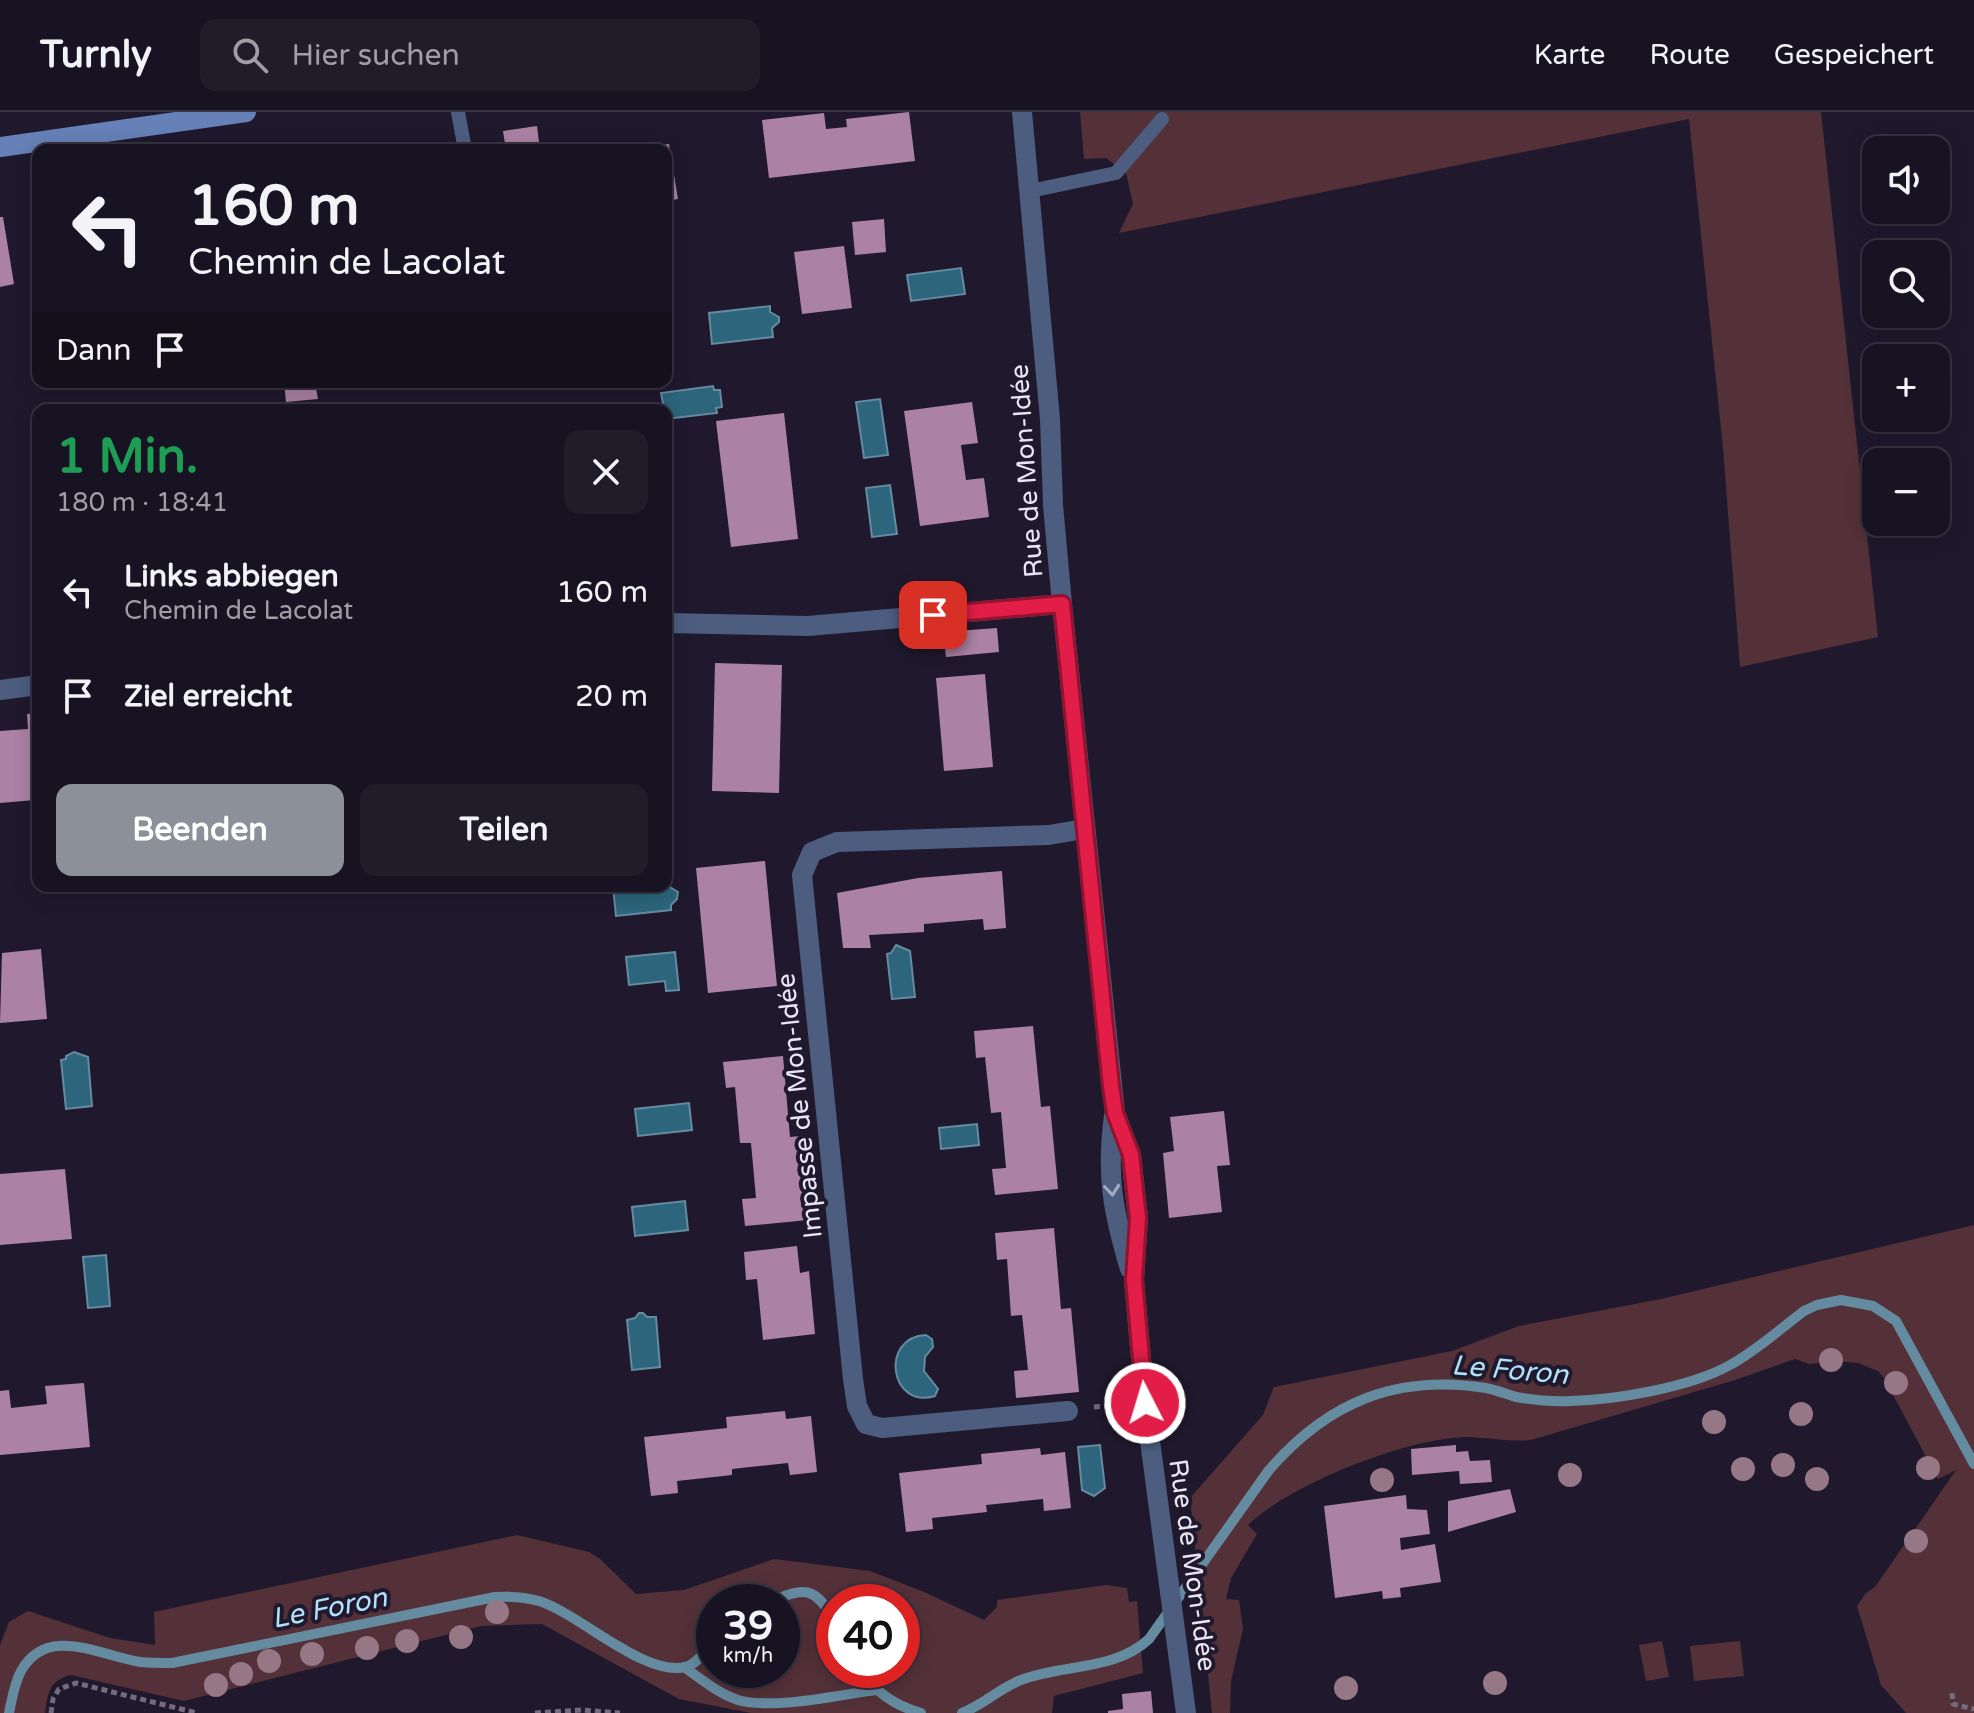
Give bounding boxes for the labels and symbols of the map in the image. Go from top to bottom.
street label: Rue de Mon-Idée [1004,363,1049,579]
pin [899,581,967,649]
street label: Impasse de Mon-Idée [770,972,829,1240]
one-way arrow [1104,1184,1121,1197]
water label: Le Foron [1450,1348,1570,1392]
position arrow [1103,1361,1187,1445]
street label: Rue de Mon-Idée [1162,1457,1223,1673]
water label: Le Foron [269,1580,391,1636]
speed limit sign: 40 [816,1584,920,1688]

